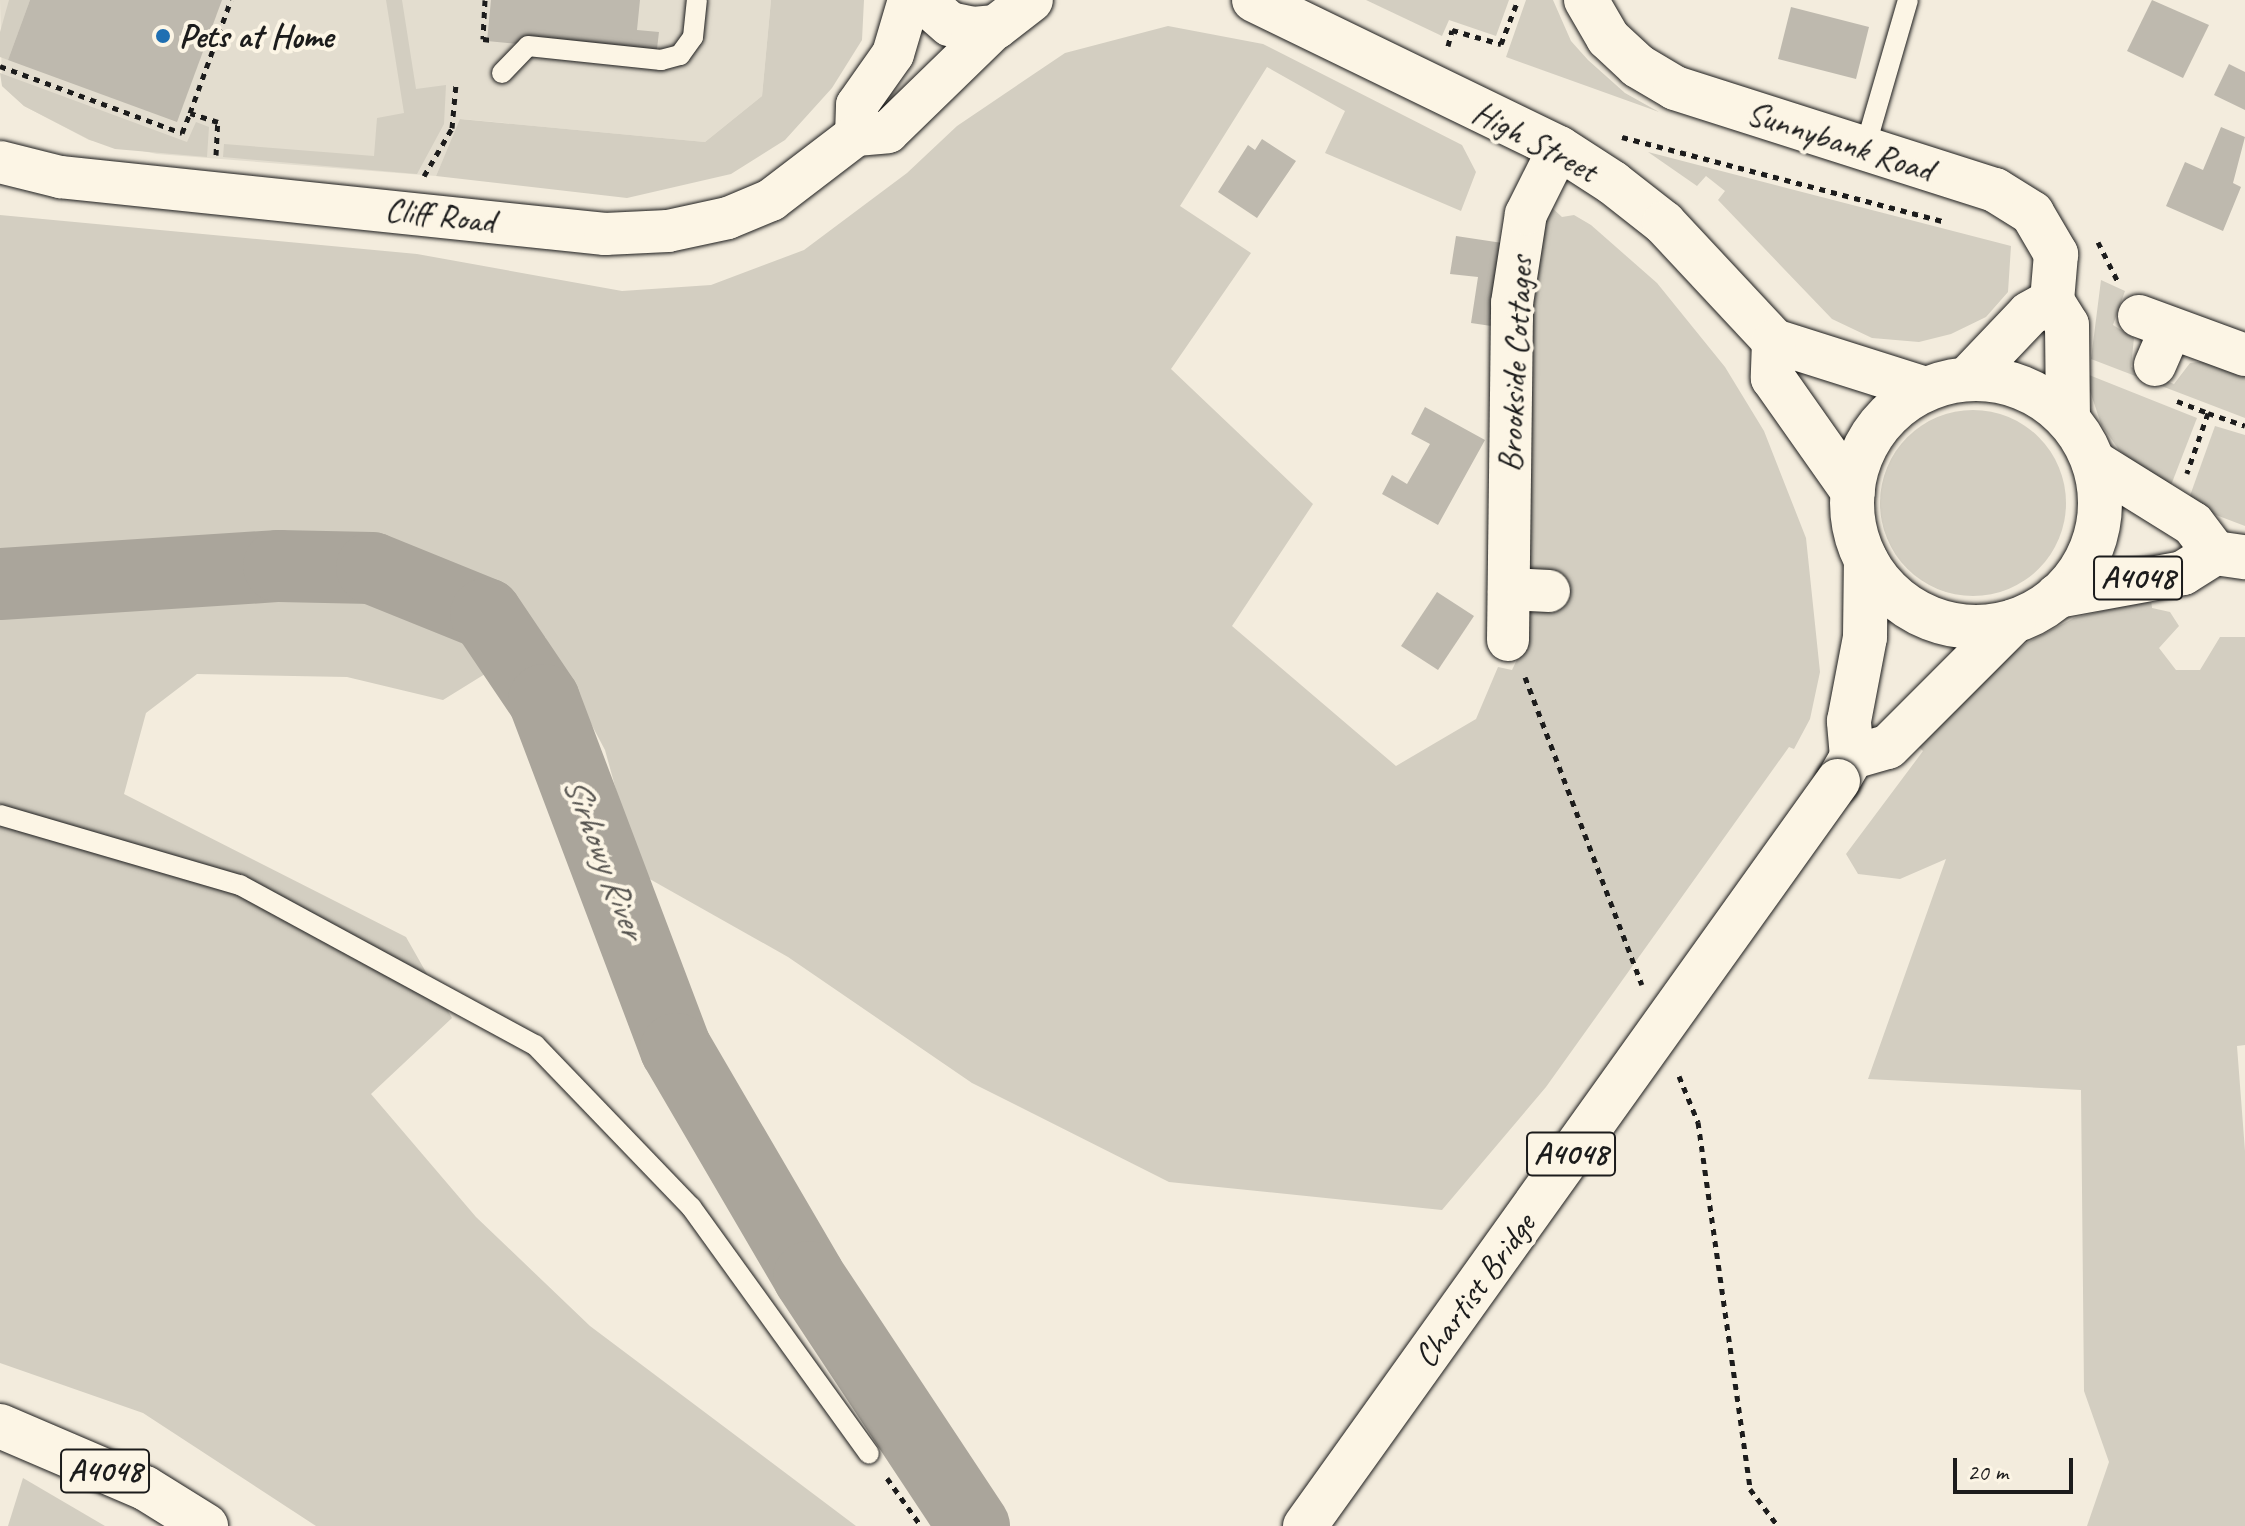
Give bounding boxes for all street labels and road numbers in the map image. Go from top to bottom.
street label: High Street [1466,91,1604,191]
street label: Sunnybank Road [1742,92,1938,190]
street label: Cliff Road [383,188,497,242]
street label: Brookside Cottages [1489,255,1541,473]
road number: A4048 [2092,550,2184,606]
road number: A4048 [1525,1126,1617,1182]
street label: Chartist Bridge [1404,1205,1544,1375]
road number: A4048 [59,1443,151,1499]

